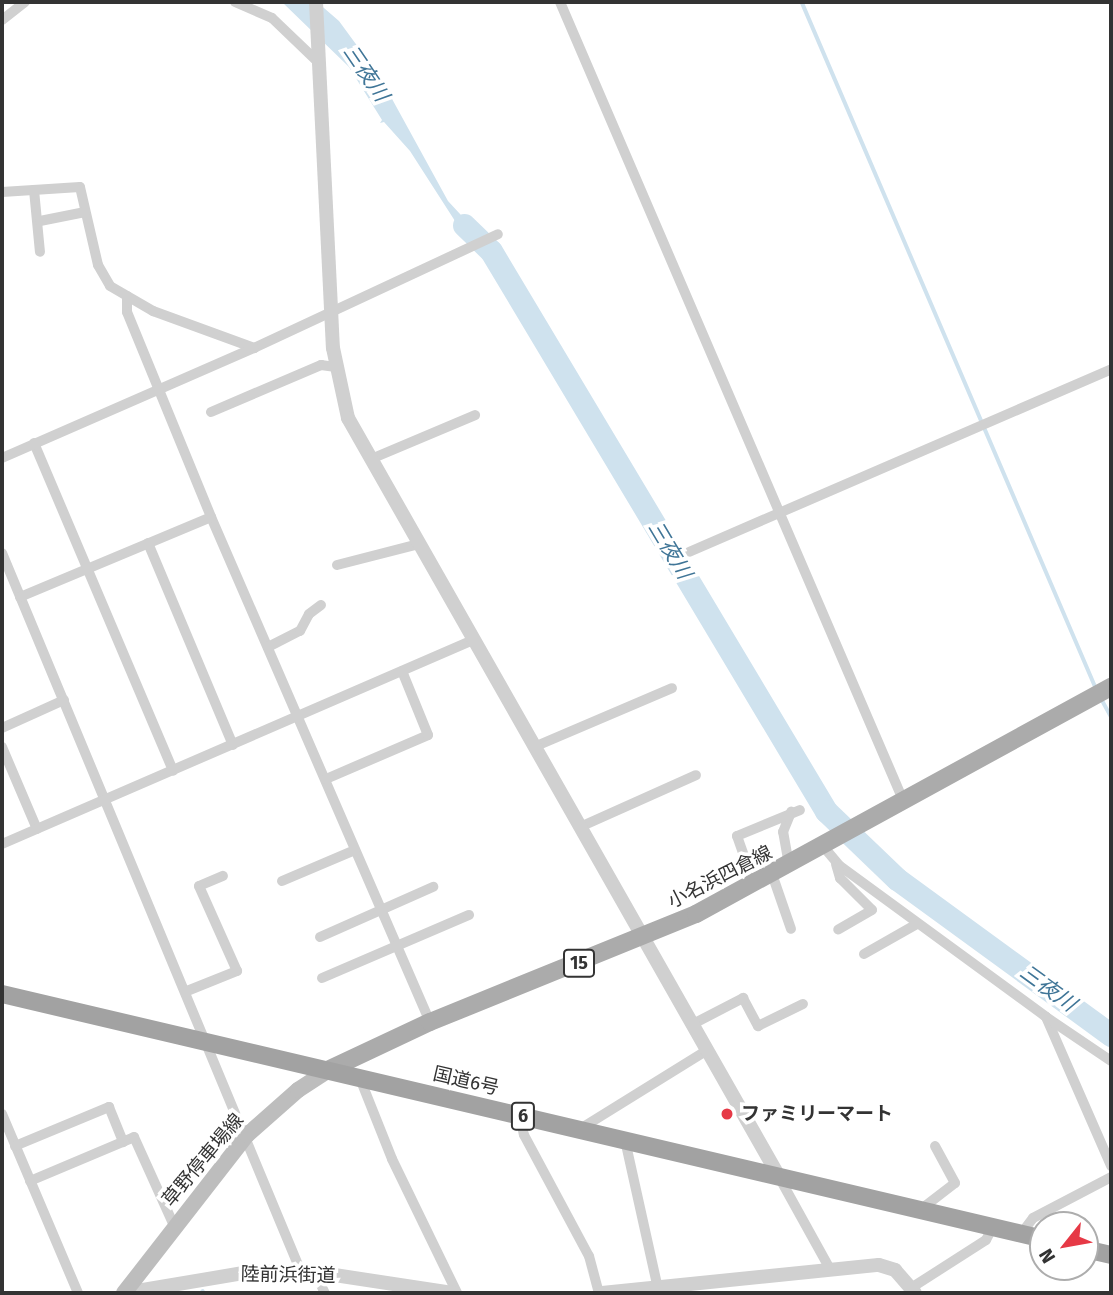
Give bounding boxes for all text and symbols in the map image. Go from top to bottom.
water label: 三夜川 [338,40,394,106]
water label: 三夜川 [643,517,697,583]
street label: 小名浜四倉線 [664,841,776,913]
road number: 15 [562,948,596,978]
water label: 三夜川 [1015,959,1081,1017]
street label: 国道6号 [431,1062,501,1100]
road number: 6 [511,1101,535,1130]
place label: ファミリーマート [741,1103,893,1125]
marker: ファミリーマート [719,1106,735,1122]
street label: 草野停車場線 [158,1109,248,1211]
north arrow [1029,1211,1099,1281]
text: N [1034,1245,1060,1267]
street label: 陸前浜街道 [240,1263,336,1287]

